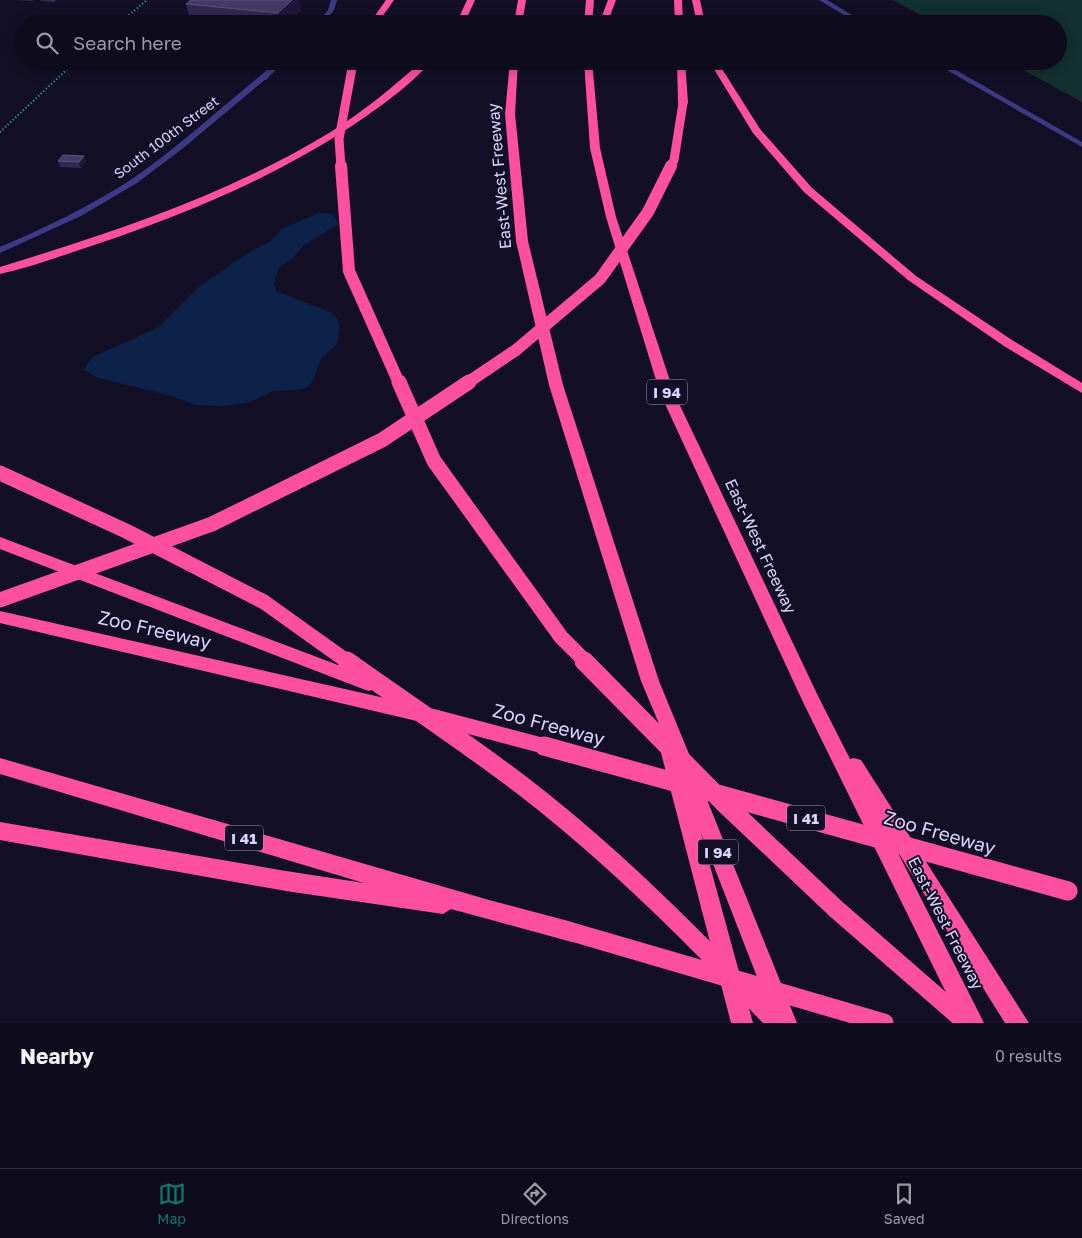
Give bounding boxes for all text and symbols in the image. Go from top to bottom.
search box [15,15,1067,70]
icon: search [33,29,61,57]
text: Search here [73,31,182,54]
street label: South 100th Street [110,92,222,182]
street label: East-West Freeway [483,102,515,250]
road number: I 94 [647,380,687,404]
street label: East-West Freeway [721,475,801,617]
street label: Zoo Freeway [96,605,214,653]
street label: Zoo Freeway [491,698,608,750]
street label: Zoo Freeway [882,805,999,859]
road number: I 41 [787,806,825,830]
road number: I 41 [225,826,263,850]
road number: I 94 [698,840,738,864]
street label: East-West Freeway [904,853,988,993]
text: Nearby [20,1043,94,1069]
text: 0 results [995,1046,1062,1066]
tab: Map [157,1180,186,1227]
tab: Directions [501,1180,569,1227]
tab: Saved [884,1180,925,1227]

